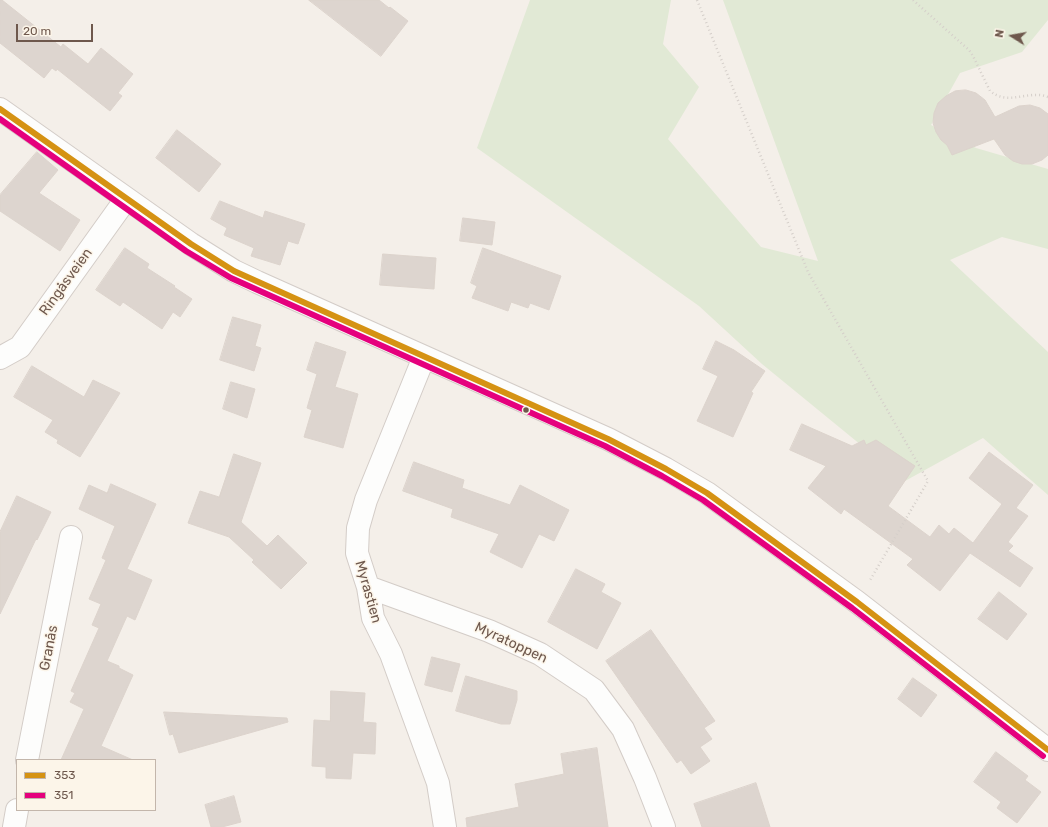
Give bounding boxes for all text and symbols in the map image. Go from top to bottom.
scale bar [18,16,95,42]
north arrow [992,16,1032,56]
text: 20 m [23,24,51,38]
text: N [993,28,1007,39]
street label: Ringåsveien [36,245,96,319]
unlabelled marker [521,405,531,415]
street label: Myrastien [351,559,385,625]
street label: Myratoppen [472,619,550,667]
street label: Granås [36,624,62,672]
legend [16,759,156,811]
text: 353 [54,768,76,782]
text: 351 [54,788,73,802]

